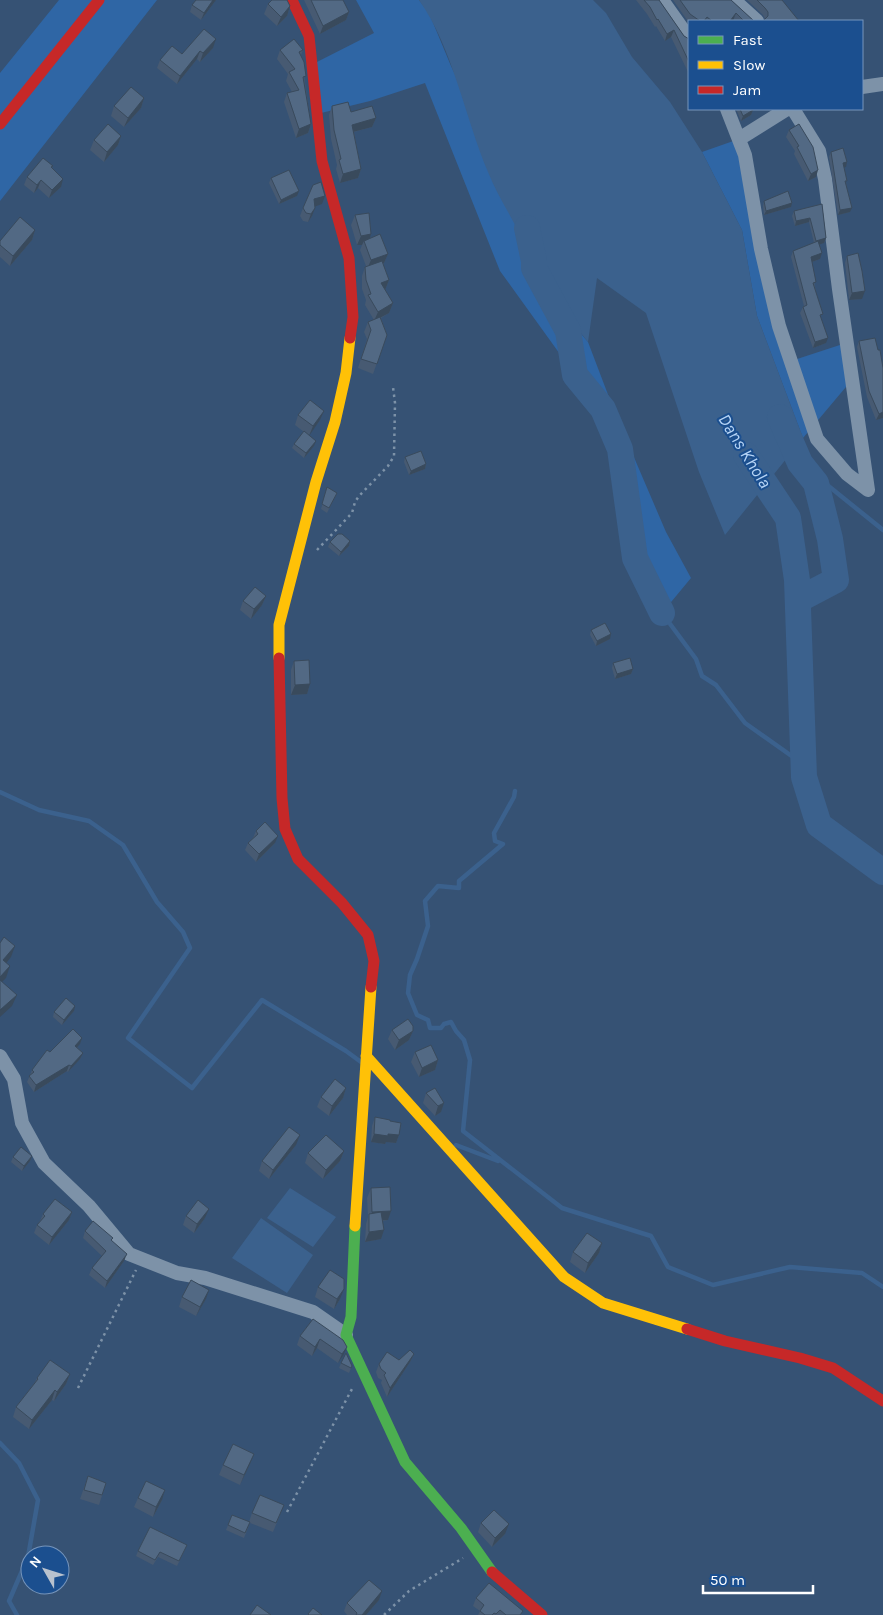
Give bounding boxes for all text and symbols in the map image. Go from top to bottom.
legend [688,20,863,110]
text: Fast [733,31,763,49]
text: Slow [733,56,765,74]
text: Jam [733,81,761,99]
water label: Dans Khola [713,410,777,492]
north arrow [20,1545,70,1595]
text: N [26,1553,45,1571]
scale bar [703,1562,813,1594]
text: 50 m [710,1571,745,1589]

